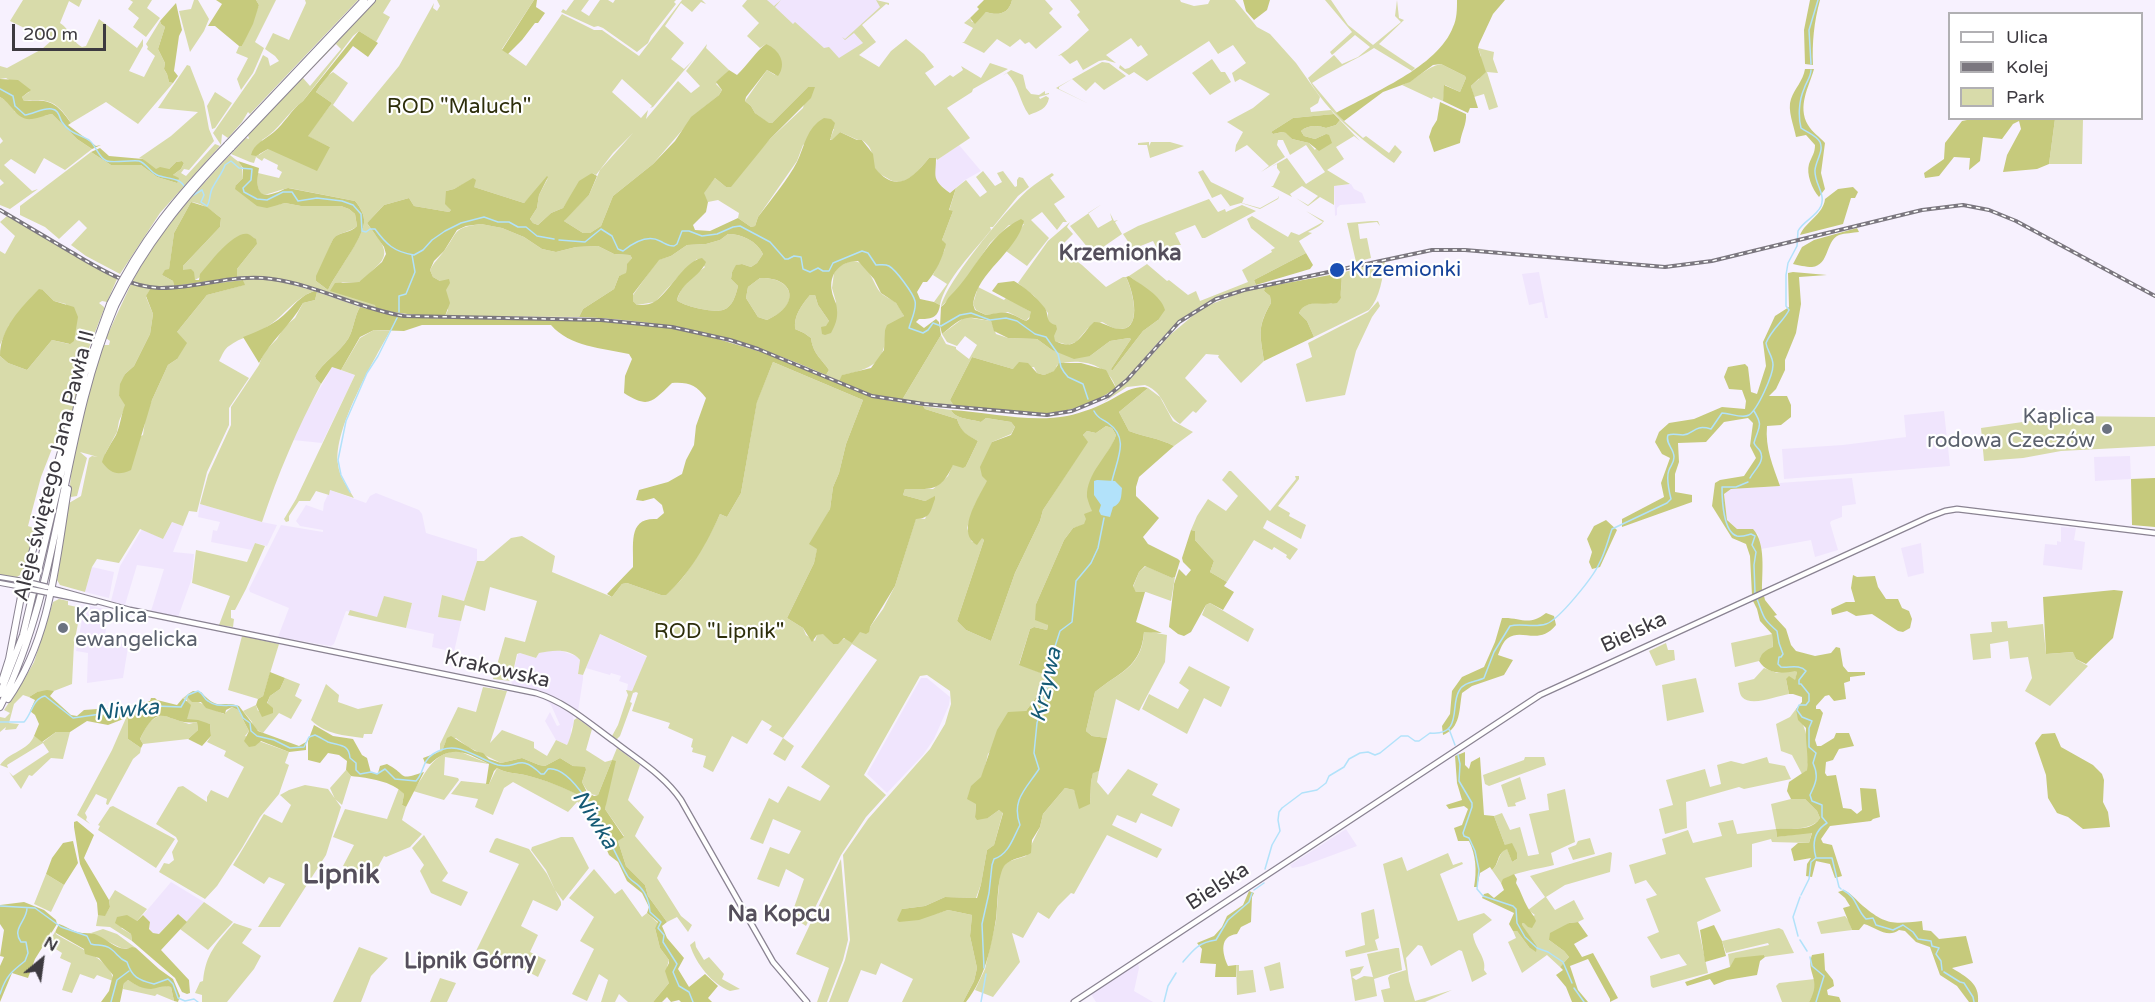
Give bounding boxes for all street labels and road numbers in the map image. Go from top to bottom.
street label: Aleje świętego Jana Pawła II [9,328,101,604]
street label: Bielska [1597,607,1671,659]
street label: Krakowska [442,646,552,694]
street label: Bielska [1182,857,1254,917]

